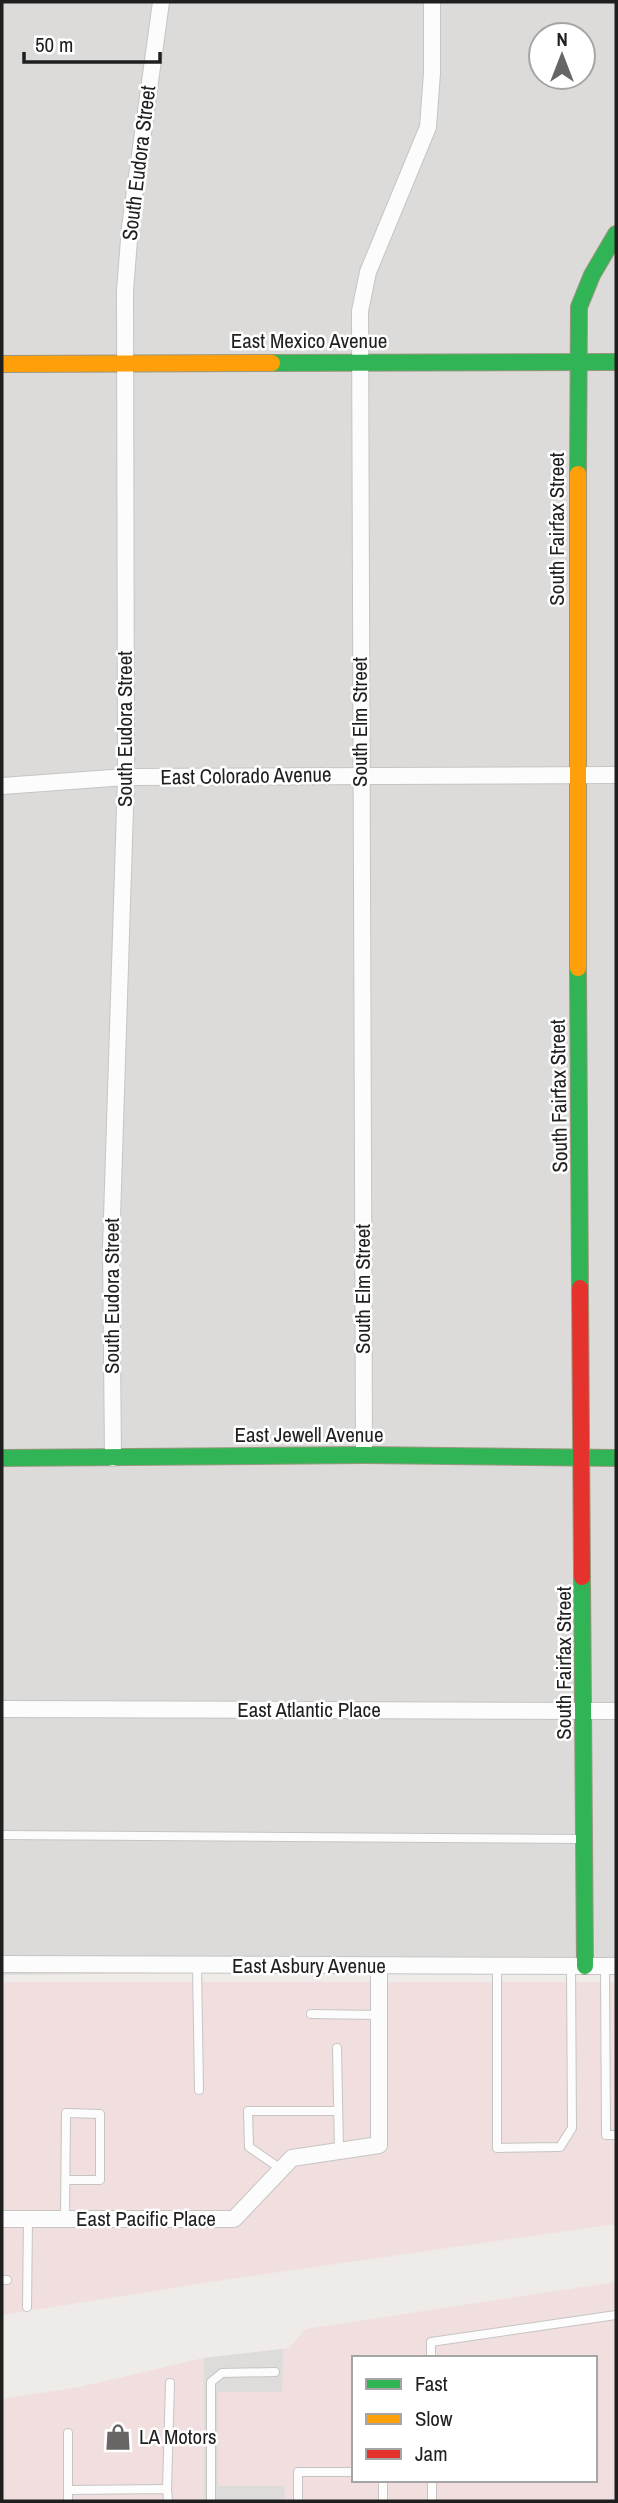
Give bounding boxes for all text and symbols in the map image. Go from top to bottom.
scale bar [24,21,161,65]
north arrow [527,21,597,91]
text: N [556,26,568,52]
text: 50 m [35,30,73,59]
street label: South Eudora Street [115,84,162,242]
street label: East Mexico Avenue [231,326,387,355]
street label: South Fairfax Street [542,452,571,606]
street label: South Eudora Street [110,651,139,807]
street label: South Elm Street [345,657,374,787]
street label: East Colorado Avenue [160,760,332,791]
street label: South Fairfax Street [543,1019,574,1173]
street label: South Eudora Street [97,1218,126,1374]
street label: South Elm Street [348,1224,377,1354]
street label: East Jewell Avenue [234,1420,384,1449]
street label: South Fairfax Street [549,1586,578,1740]
street label: East Atlantic Place [237,1695,381,1724]
street label: East Asbury Avenue [232,1951,386,1980]
street label: East Pacific Place [76,2204,216,2233]
legend [352,2356,597,2482]
text: Fast [415,2369,448,2398]
text: Slow [415,2404,453,2433]
shop icon: LA Motors [103,2422,133,2452]
place label: LA Motors [139,2422,217,2451]
text: Jam [415,2439,448,2468]

